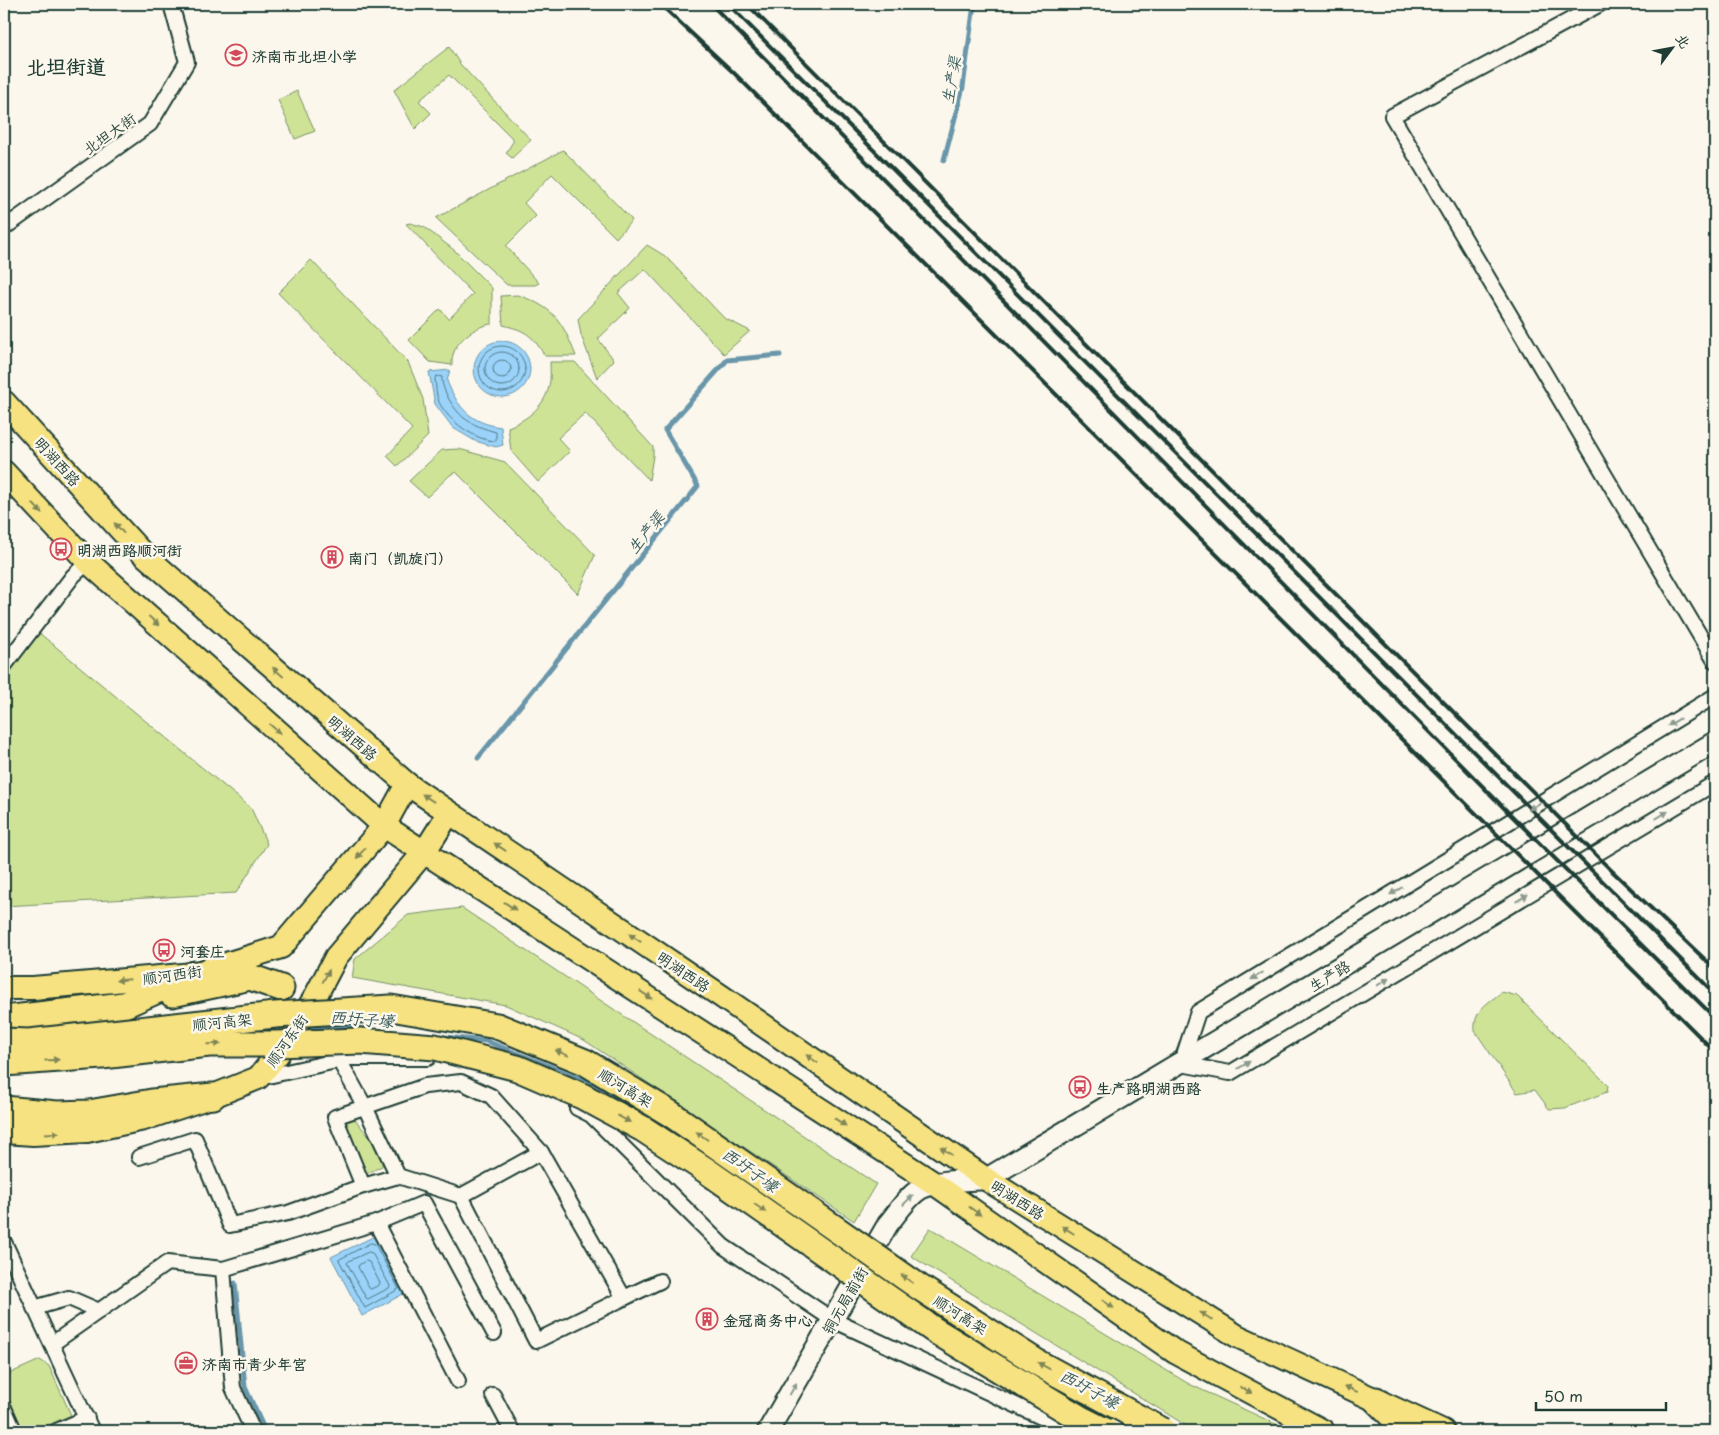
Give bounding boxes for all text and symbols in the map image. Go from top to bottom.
north arrow [1646,22,1696,72]
text: 北 [1671,29,1696,52]
school or university icon: 济南市北坦小学 [224,43,248,67]
place label: 济南市北坦小学 [252,44,357,67]
district label: 北坦街道 [26,51,106,81]
water label: 生产渠 [934,52,966,106]
street label: 北坦大街 [78,106,140,160]
street label: 明湖西路 [29,431,87,491]
one-way arrow [31,501,43,513]
water label: 生产渠 [621,504,671,558]
one-way arrow [113,522,125,534]
bus stop icon: 明湖西路顺河街 [49,537,73,561]
place label: 明湖西路顺河街 [77,538,182,561]
building icon: 南门（凯旋门） [320,545,344,569]
place label: 南门（凯旋门） [348,546,453,569]
one-way arrow [147,615,159,627]
one-way arrow [273,666,285,678]
street label: 明湖西路 [323,709,383,765]
one-way arrow [1667,717,1680,726]
one-way arrow [269,723,281,735]
one-way arrow [422,794,435,803]
one-way arrow [1528,802,1541,811]
one-way arrow [1655,810,1668,819]
one-way arrow [493,842,507,852]
one-way arrow [355,847,367,859]
one-way arrow [1390,886,1403,896]
one-way arrow [1516,894,1529,903]
one-way arrow [503,902,516,911]
one-way arrow [628,933,642,943]
bus stop icon: 河套庄 [152,938,176,962]
place label: 河套庄 [180,939,225,962]
street label: 明湖西路 [653,945,715,997]
street label: 生产路 [1304,954,1354,996]
street label: 顺河西街 [141,958,203,990]
one-way arrow [322,968,330,983]
one-way arrow [1251,971,1264,980]
one-way arrow [115,976,131,984]
one-way arrow [1377,977,1390,986]
one-way arrow [639,990,652,1000]
water label: 西圩子壕 [329,1004,397,1032]
street label: 顺河高架 [191,1006,253,1036]
street label: 顺河东街 [259,1009,313,1071]
one-way arrow [206,1040,222,1048]
one-way arrow [554,1049,569,1057]
one-way arrow [806,1054,819,1064]
one-way arrow [45,1055,61,1063]
one-way arrow [1237,1061,1250,1070]
street label: 顺河高架 [594,1062,658,1112]
bus stop icon: 生产路明湖西路 [1068,1075,1092,1099]
place label: 生产路明湖西路 [1096,1076,1201,1099]
one-way arrow [617,1115,632,1123]
one-way arrow [834,1117,847,1127]
one-way arrow [45,1129,61,1137]
one-way arrow [695,1131,709,1141]
water label: 西圩子壕 [718,1141,786,1198]
one-way arrow [939,1146,953,1156]
street label: 明湖西路 [986,1173,1050,1225]
one-way arrow [902,1194,914,1206]
one-way arrow [753,1203,767,1213]
one-way arrow [968,1206,982,1216]
one-way arrow [1062,1226,1075,1235]
street label: 铜元局前街 [815,1262,873,1338]
one-way arrow [900,1274,914,1284]
street label: 顺河高架 [929,1288,993,1340]
one-way arrow [1101,1299,1115,1309]
building icon: 金冠商务中心 [695,1307,719,1331]
place label: 金冠商务中心 [723,1308,813,1331]
one-way arrow [1199,1312,1212,1321]
office icon: 济南市青少年宫 [174,1351,198,1375]
place label: 济南市青少年宫 [202,1352,307,1375]
one-way arrow [1037,1362,1051,1370]
water label: 西圩子壕 [1056,1362,1126,1415]
scale bar [1536,1380,1666,1412]
one-way arrow [789,1382,797,1397]
one-way arrow [1344,1384,1358,1392]
text: 50 m [1544,1384,1583,1407]
one-way arrow [1239,1386,1253,1394]

